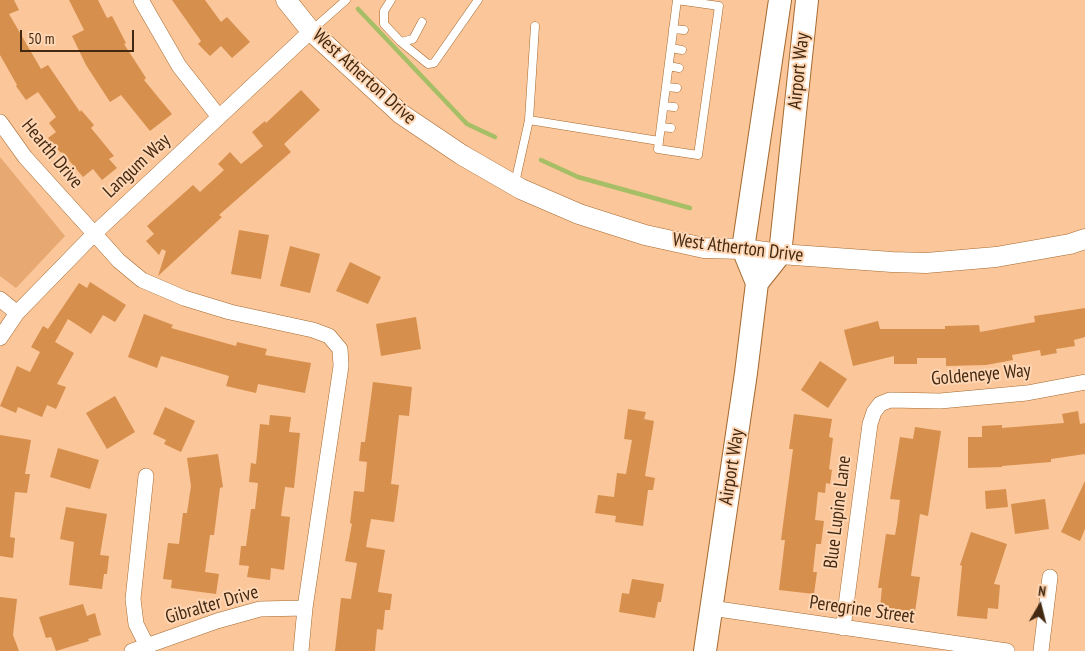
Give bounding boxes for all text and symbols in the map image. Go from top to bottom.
scale bar [22,20,136,52]
street label: West Atherton Drive [307,25,421,129]
text: 50 m [28,29,54,48]
street label: Airport Way [784,32,814,110]
street label: Hearth Drive [16,115,88,193]
street label: Langum Way [99,129,175,203]
street label: West Atherton Drive [671,229,805,267]
street label: Goldeneye Way [930,359,1032,391]
street label: Airport Way [715,427,749,507]
street label: Blue Lupine Lane [820,454,856,570]
street label: Gibralter Drive [163,581,261,629]
north arrow [1015,581,1065,631]
text: N [1037,582,1047,601]
street label: Peregrine Street [808,591,916,629]

